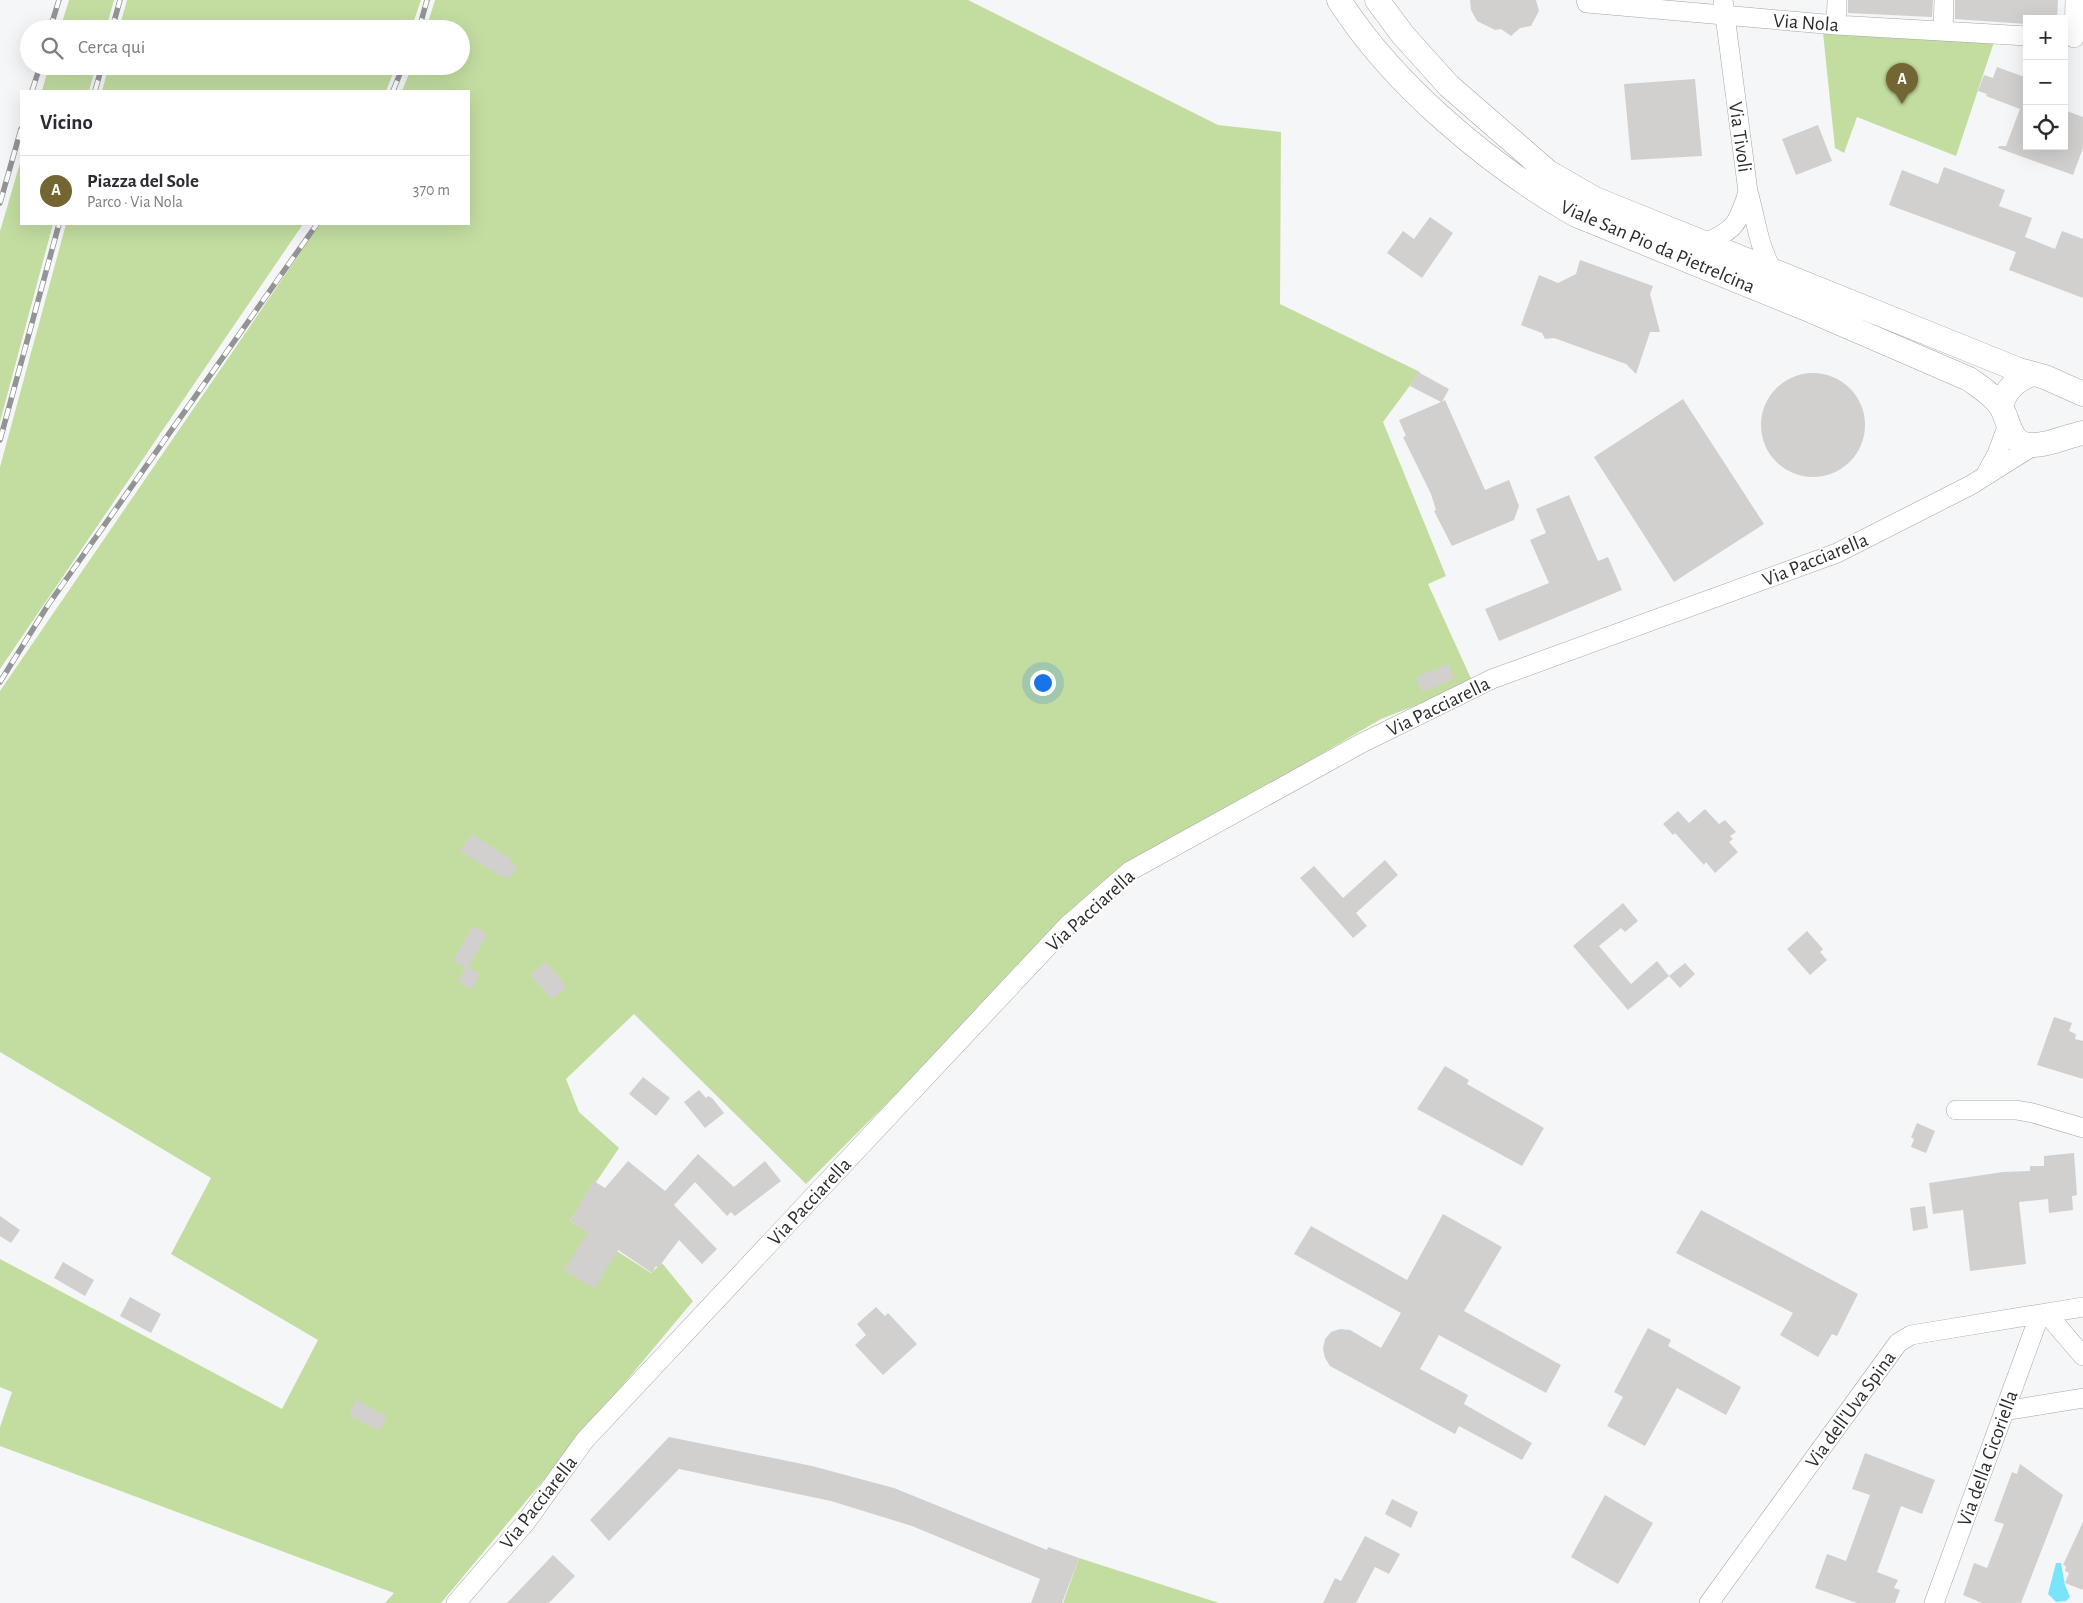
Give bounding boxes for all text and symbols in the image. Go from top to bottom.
street label: Via Nola [1772,11,1840,35]
map controls [2023,15,2068,150]
button: + [2023,15,2068,60]
search box [20,20,470,75]
icon: search [38,34,66,62]
text: Cerca qui [78,38,145,57]
button: − [2023,60,2068,105]
pin: A [1886,63,1918,104]
street label: Via Tivoli [1725,101,1755,174]
button: locate [2023,105,2068,150]
text: Vicino [40,112,93,133]
text: Piazza del Sole [87,172,199,191]
text: A [51,182,61,198]
text: 370 m [413,182,450,198]
text: Parco · Via Nola [87,194,183,210]
street label: Viale San Pio da Pietrelcina [1557,197,1758,297]
street label: Via Pacciarella [1760,530,1871,590]
your location [1030,670,1056,696]
street label: Via Pacciarella [1384,673,1493,740]
street label: Via Pacciarella [1042,866,1139,956]
street label: Via Pacciarella [764,1154,855,1249]
street label: Via dell'Uva Spina [1802,1348,1900,1472]
street label: Via della Cicoriella [1954,1388,2022,1529]
street label: Via Pacciarella [496,1452,581,1553]

